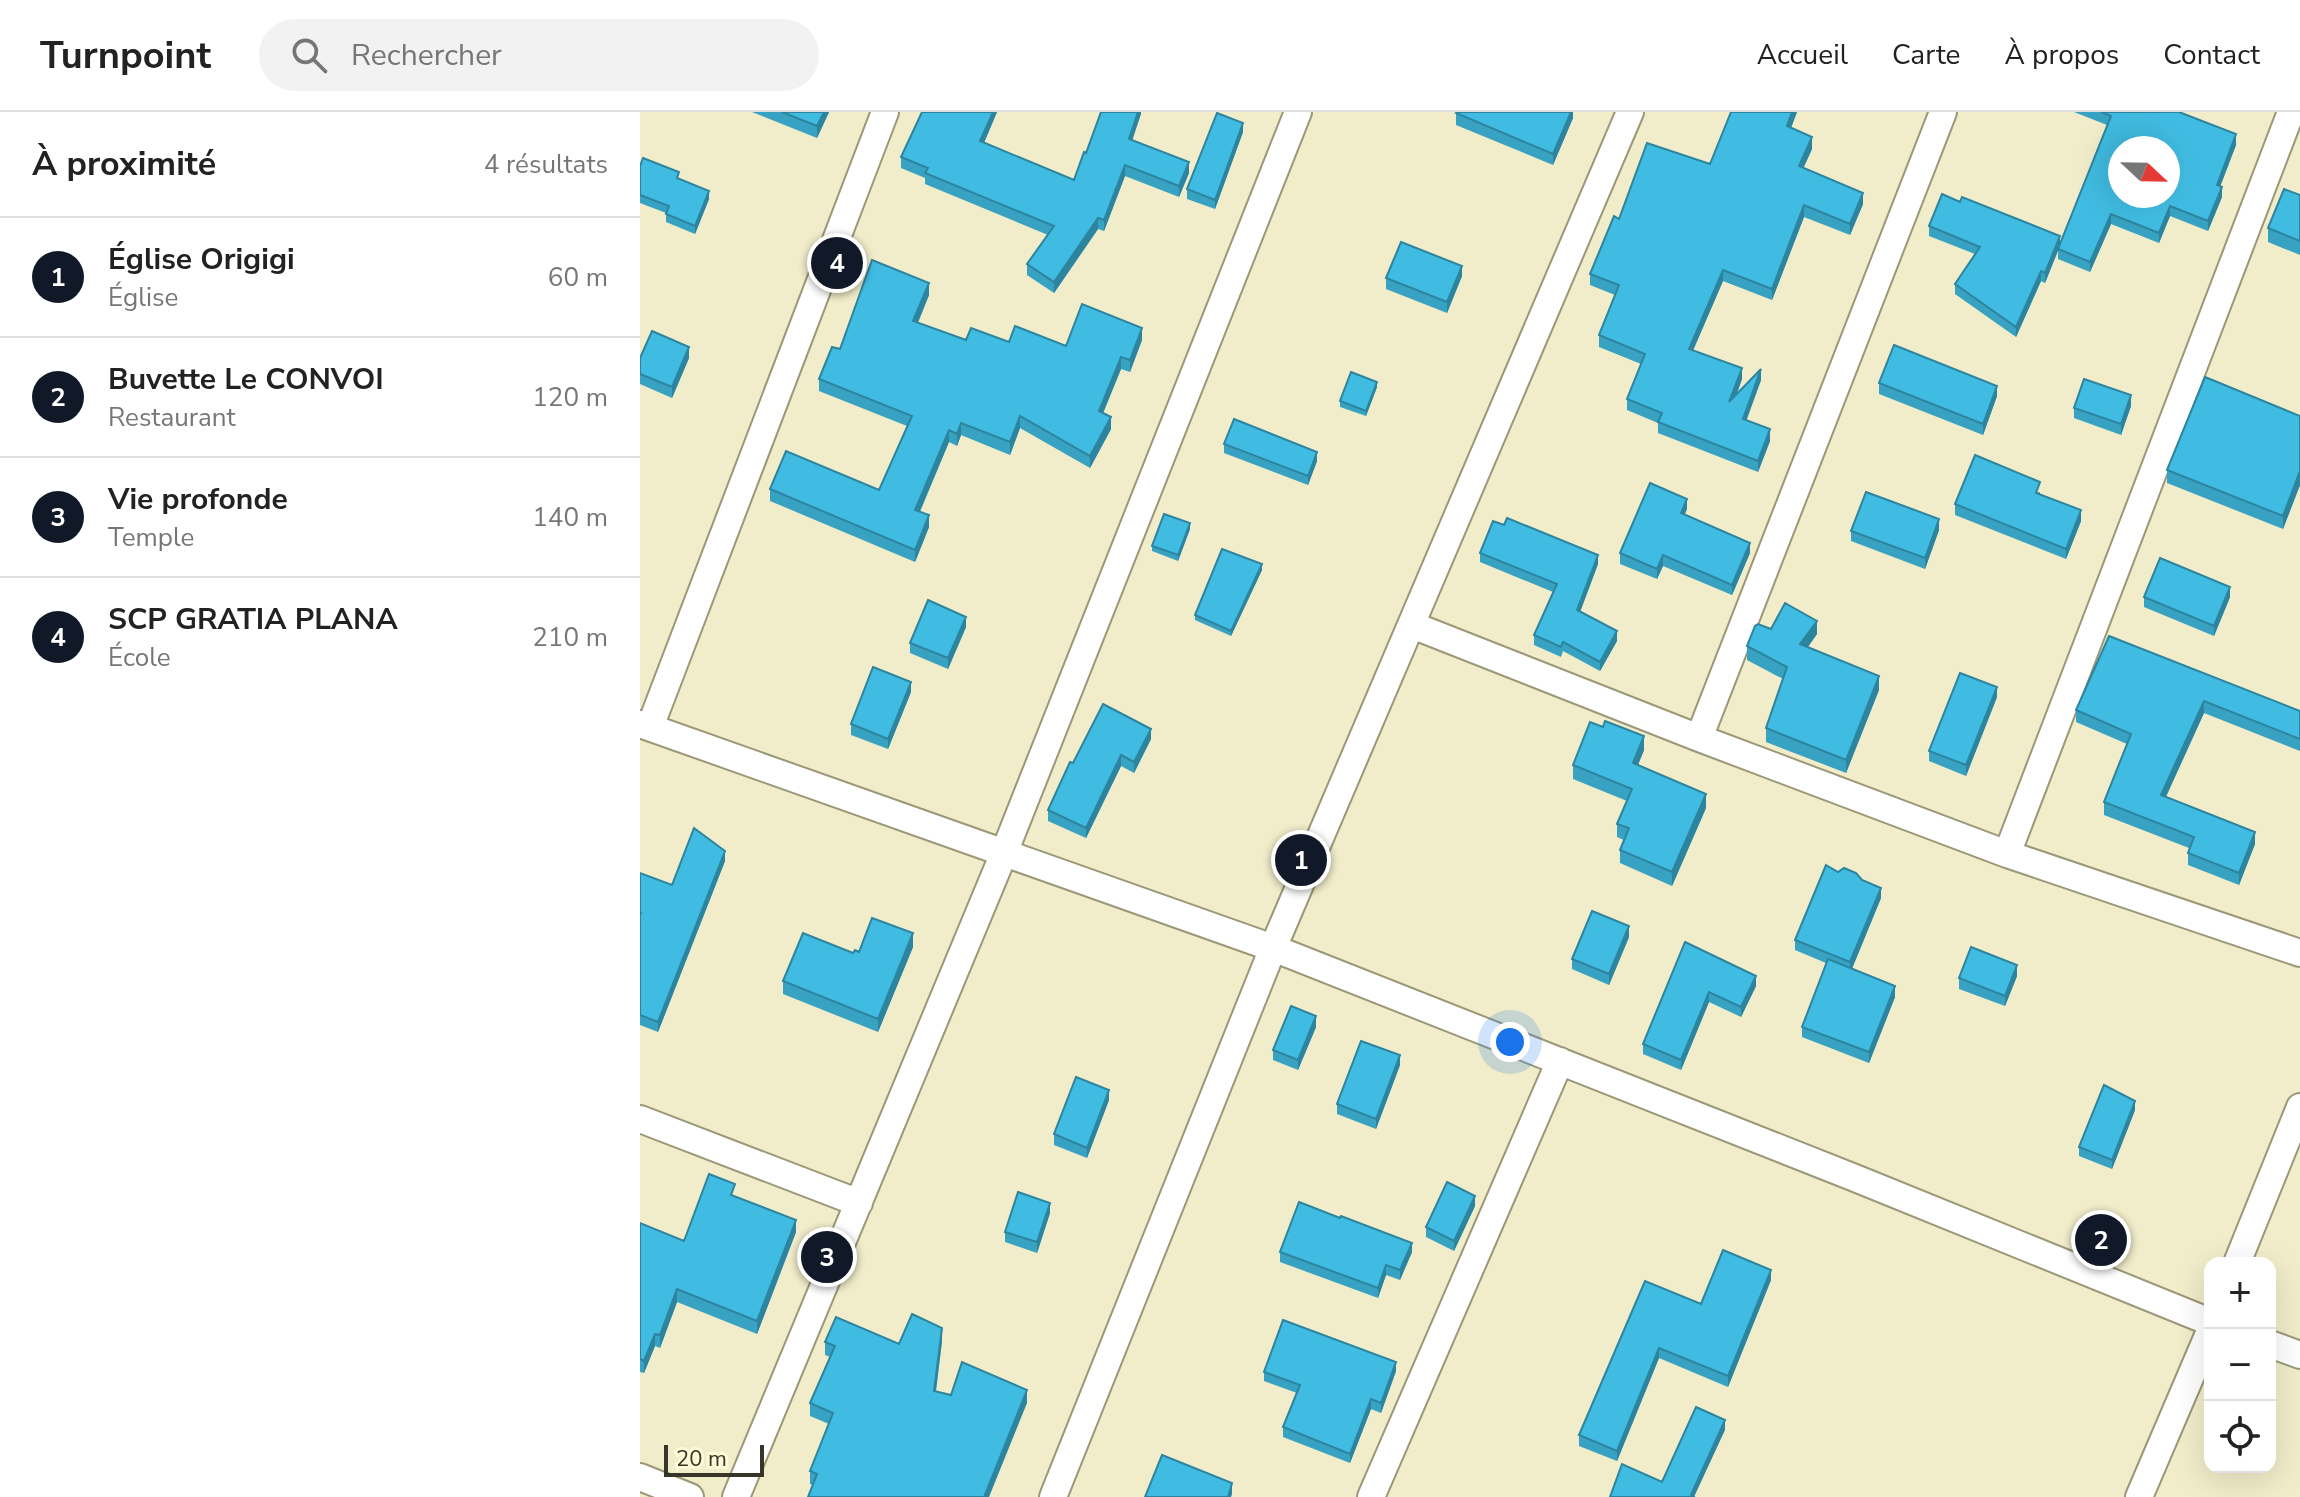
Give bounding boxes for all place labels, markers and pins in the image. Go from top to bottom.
pin: 4 [811,233,863,293]
pin: 1 [1275,830,1327,890]
pin: 2 [2075,1210,2127,1270]
pin: 3 [801,1227,853,1287]

